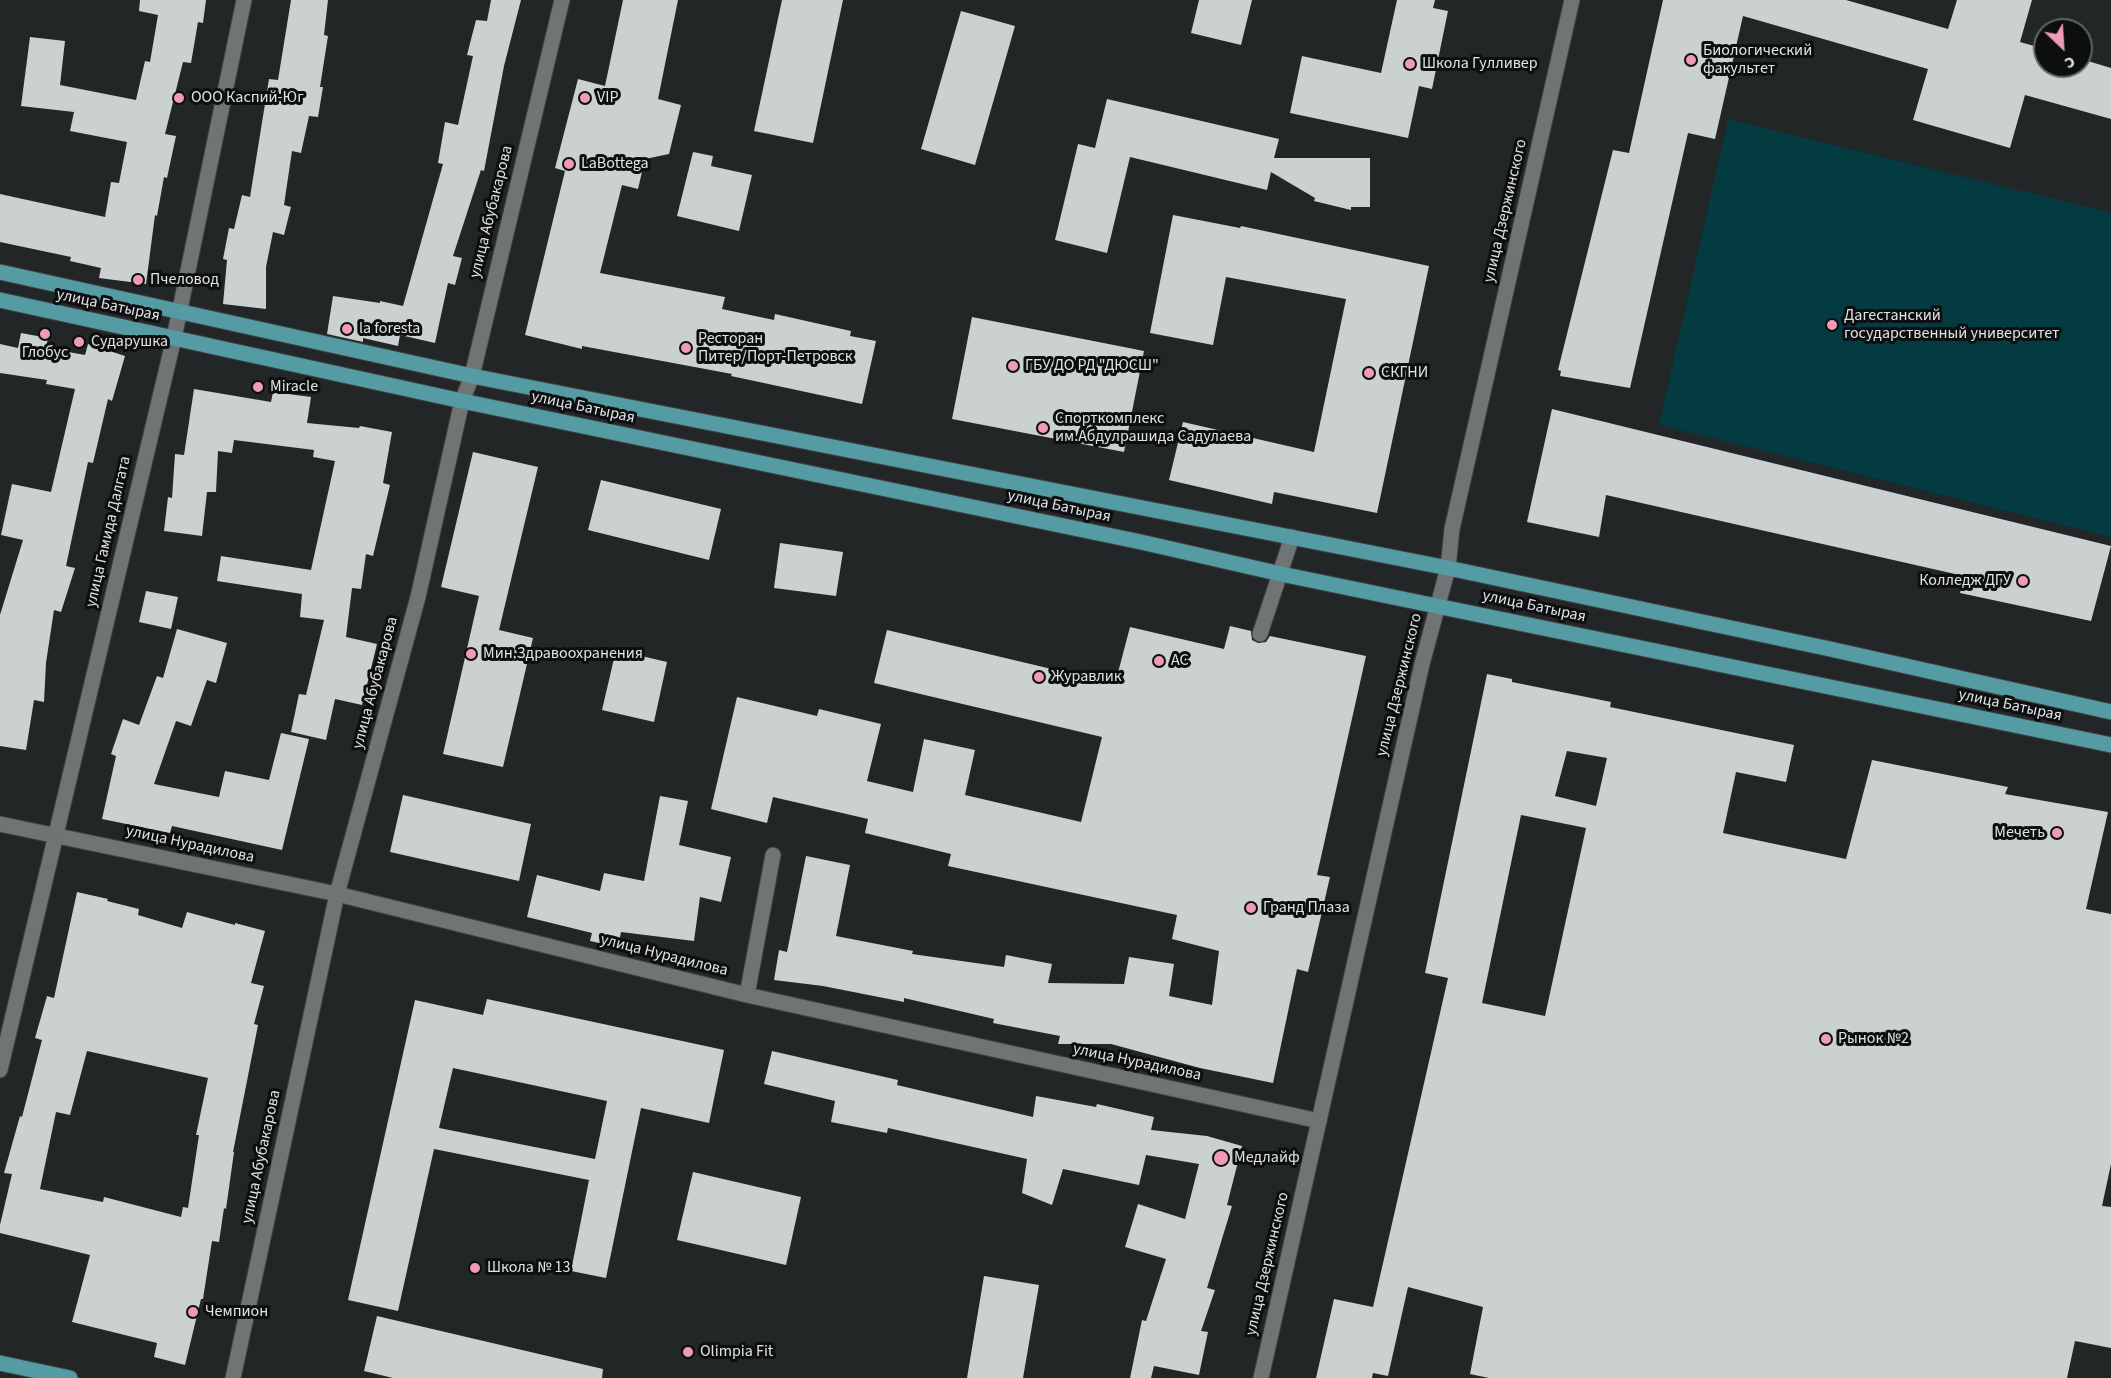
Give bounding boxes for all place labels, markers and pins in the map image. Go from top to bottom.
place label: Биологический факультет [1703,41,1812,79]
marker: Биологический факультет [1684,53,1698,67]
place label: Школа Гулливер [1422,54,1538,74]
marker: Школа Гулливер [1403,57,1417,71]
place label: ООО Каспий-Юг [191,88,304,108]
place label: VIP [597,88,619,108]
marker: ООО Каспий-Юг [172,91,186,105]
marker: VIP [578,91,592,105]
place label: LaBottega [581,154,649,174]
marker: LaBottega [562,157,576,171]
place label: Пчеловод [150,270,219,290]
marker: Пчеловод [131,273,145,287]
place label: Дагестанский государственный университет [1844,306,2059,344]
marker: Дагестанский государственный университет [1825,318,1839,332]
place label: la foresta [359,319,420,339]
marker: la foresta [340,322,354,336]
marker: Глобус [38,327,52,341]
place label: Ресторан Питер/Порт-Петровск [698,329,853,367]
place label: Сударушка [91,332,168,352]
marker: Сударушка [72,335,86,349]
marker: Ресторан Питер/Порт-Петровск [679,341,693,355]
place label: Глобус [22,343,68,363]
place label: ГБУ ДО РД "ДЮСШ" [1025,356,1159,376]
marker: ГБУ ДО РД "ДЮСШ" [1006,359,1020,373]
place label: СКГНИ [1381,363,1428,383]
marker: СКГНИ [1362,366,1376,380]
place label: Miracle [270,377,318,397]
marker: Miracle [251,380,265,394]
place label: Спорткомплекс им.Абдулрашида Садулаева [1055,409,1251,447]
marker: Спорткомплекс им.Абдулрашида Садулаева [1036,421,1050,435]
place label: Колледж ДГУ [1919,571,2011,591]
marker: Колледж ДГУ [2016,574,2030,588]
place label: Мин.Здравоохранения [483,644,643,664]
marker: Мин.Здравоохранения [464,647,478,661]
place label: АС [1171,651,1189,671]
marker: АС [1152,654,1166,668]
place label: Журавлик [1051,667,1122,687]
marker: Журавлик [1032,670,1046,684]
place label: Мечеть [1994,823,2045,843]
marker: Мечеть [2050,826,2064,840]
place label: Гранд Плаза [1263,898,1350,918]
marker: Гранд Плаза [1244,901,1258,915]
place label: Рынок №2 [1838,1029,1909,1049]
marker: Рынок №2 [1819,1032,1833,1046]
place label: Медлайф [1234,1148,1300,1168]
marker: Медлайф [1212,1149,1230,1167]
place label: Школа № 13 [487,1258,570,1278]
marker: Школа № 13 [468,1261,482,1275]
place label: Чемпион [205,1302,268,1322]
marker: Чемпион [186,1305,200,1319]
place label: Olimpia Fit [700,1342,773,1362]
marker: Olimpia Fit [681,1345,695,1359]

